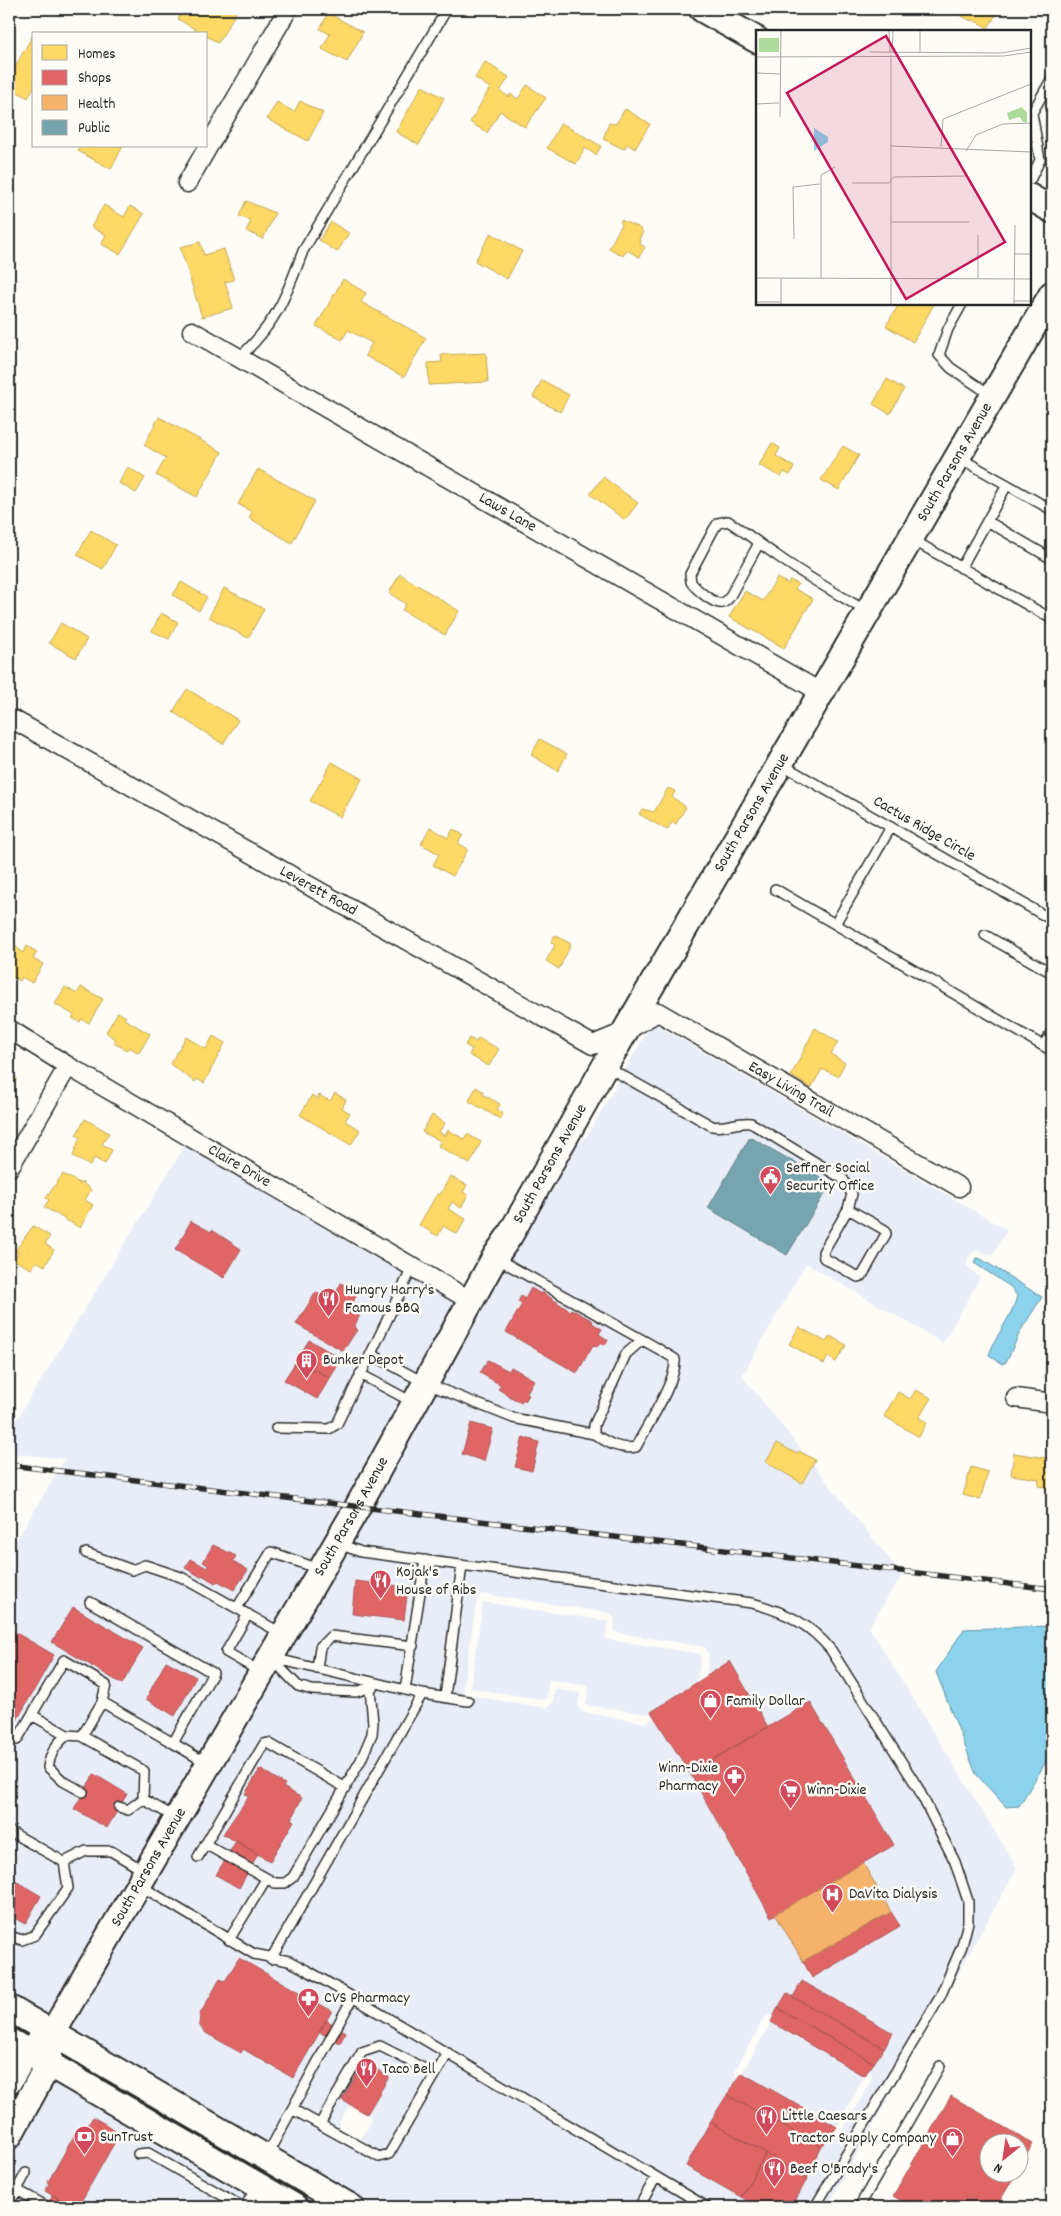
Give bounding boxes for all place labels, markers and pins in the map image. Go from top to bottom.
place label: Seffner Social Security Office [786,1157,874,1198]
public building icon: Seffner Social Security Office [758,1165,782,1196]
place label: Hungry Harry's Famous BBQ [345,1279,435,1320]
restaurant icon: Hungry Harry's Famous BBQ [317,1287,341,1318]
building icon: Bunker Depot [295,1348,319,1379]
place label: Bunker Depot [323,1349,404,1372]
place label: Kojak's House of Ribs [396,1561,477,1602]
restaurant icon: Kojak's House of Ribs [368,1569,392,1600]
shop icon: Family Dollar [698,1689,722,1720]
place label: Family Dollar [726,1690,805,1713]
place label: Winn-Dixie Pharmacy [659,1757,719,1798]
pharmacy icon: Winn-Dixie Pharmacy [722,1765,746,1796]
supermarket icon: Winn-Dixie [779,1778,803,1809]
place label: Winn-Dixie [807,1779,866,1802]
hospital icon: DaVita Dialysis [821,1882,845,1913]
place label: DaVita Dialysis [849,1883,938,1906]
pharmacy icon: CVS Pharmacy [296,1986,320,2017]
place label: CVS Pharmacy [324,1987,410,2010]
restaurant icon: Taco Bell [354,2057,378,2088]
place label: Taco Bell [382,2058,436,2081]
restaurant icon: Little Caesars [754,2104,778,2135]
place label: Little Caesars [782,2105,867,2128]
bank icon: SunTrust [72,2125,96,2156]
place label: SunTrust [100,2126,153,2149]
shop icon: Tractor Supply Company [940,2126,964,2157]
place label: Tractor Supply Company [790,2127,937,2150]
restaurant icon: Beef O'Brady's [762,2157,786,2188]
place label: Beef O'Brady's [790,2158,878,2181]

